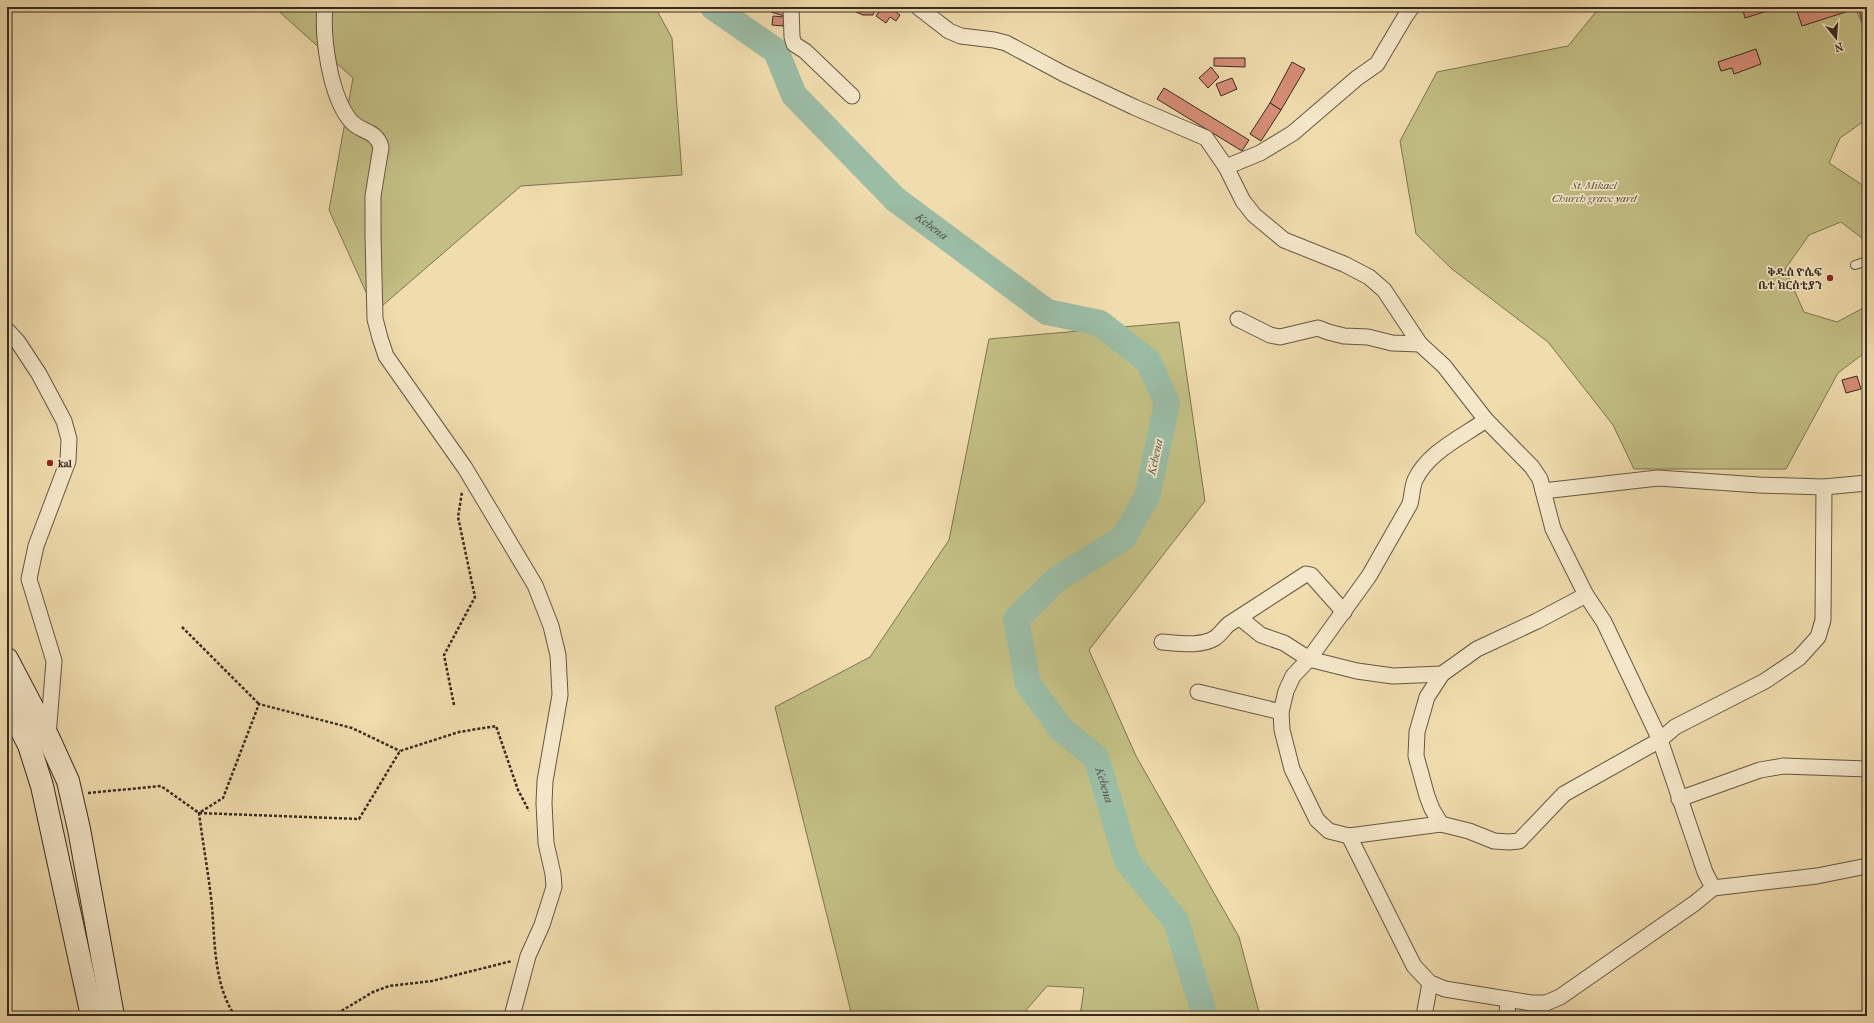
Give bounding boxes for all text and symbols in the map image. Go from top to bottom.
north arrow [1816,18,1856,58]
text: N [1832,40,1845,55]
park label: St. Mikael Church grave yard [1552,179,1638,205]
water label: Kebena [912,209,951,243]
place label: ቅዱስ ዮሴፍ ቤተ ክርስቲያን [1758,266,1822,292]
marker: ቅዱስ ዮሴፍ ቤተ ክርስቲያን [1825,273,1835,283]
water label: Kebena [1144,438,1166,477]
place label: kal [57,457,73,470]
marker: kal [45,458,55,468]
water label: Kebena [1092,765,1116,805]

